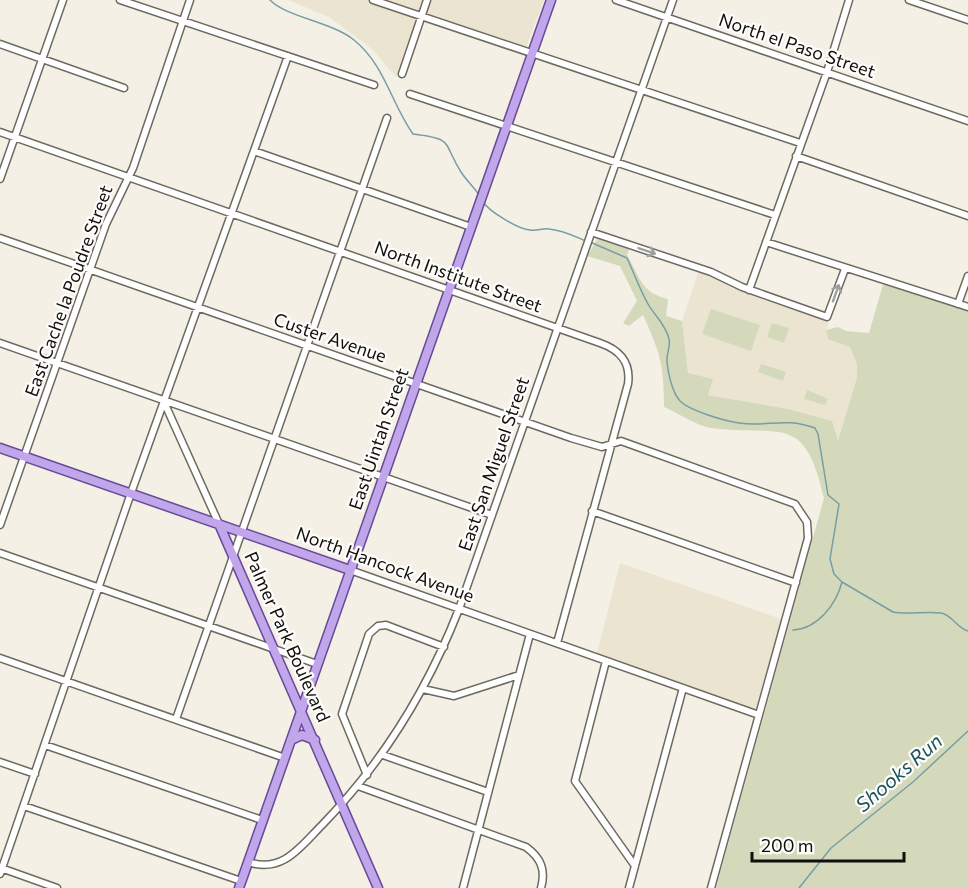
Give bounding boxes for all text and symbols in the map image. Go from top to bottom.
street label: North el Paso Street [716,8,879,82]
street label: East Cache la Poudre Street [20,182,117,399]
street label: North Institute Street [372,236,545,317]
one-way arrow [637,246,655,257]
one-way arrow [831,284,842,303]
street label: Custer Avenue [271,307,390,367]
street label: East Uintah Street [343,365,413,513]
street label: East San Miguel Street [453,374,533,554]
street label: North Hancock Avenue [293,522,477,606]
street label: Palmer Park Boulevard [240,548,335,725]
water label: Shooks Run [850,728,947,816]
scale bar [752,825,904,863]
text: 200 m [761,834,814,856]

